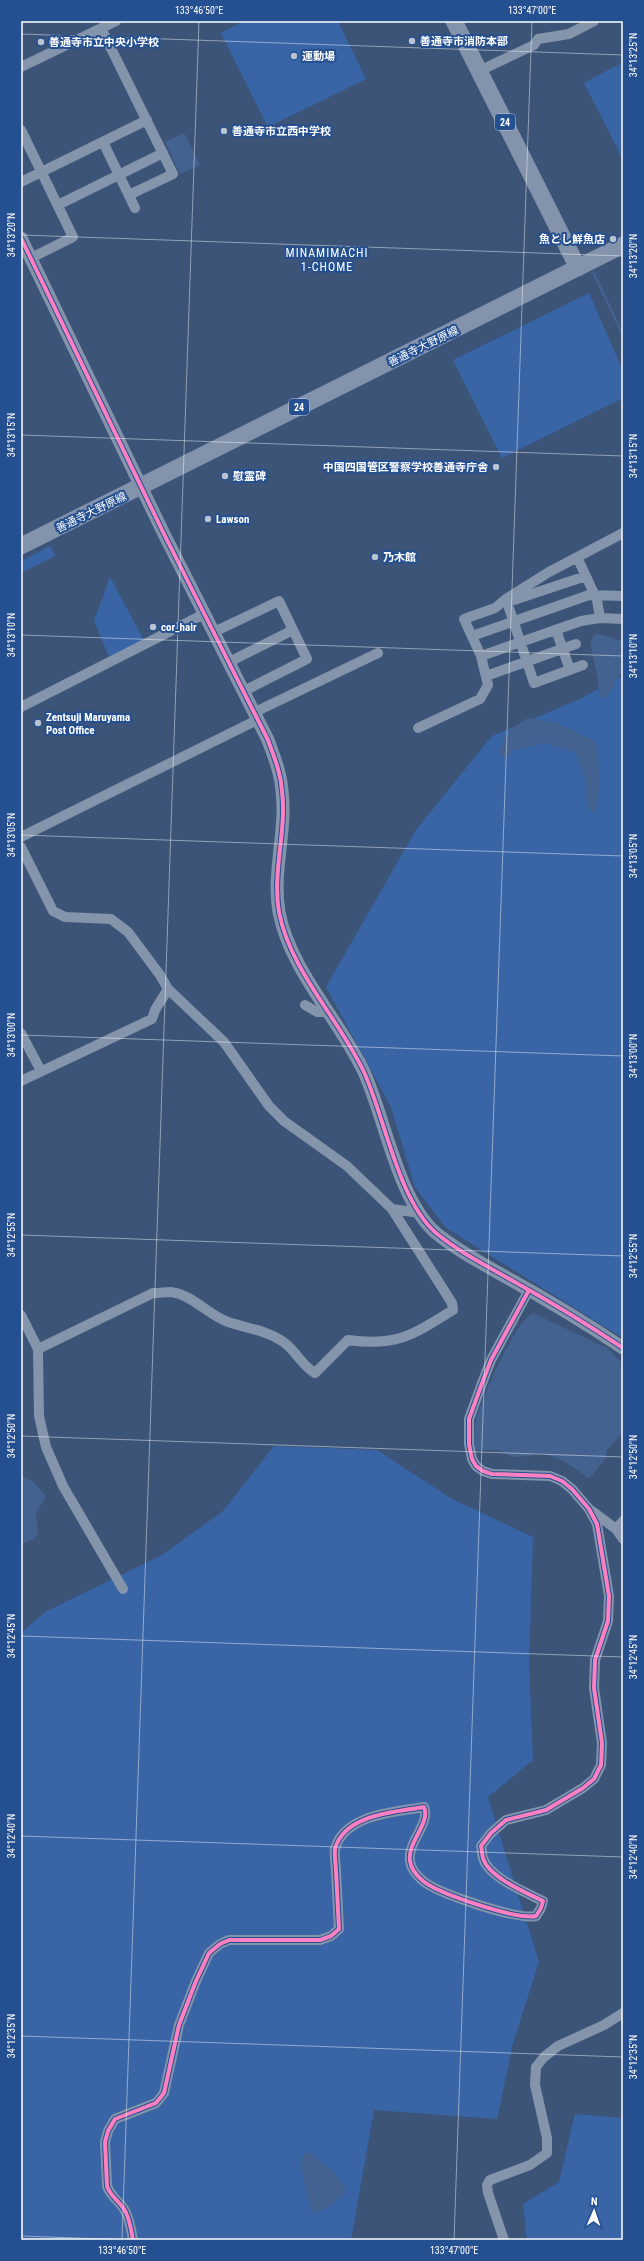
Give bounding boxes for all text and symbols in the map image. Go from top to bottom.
text: 133°46'50"E [175,5,223,16]
text: 133°47'00"E [508,5,556,16]
text: 34°13'25"N [628,33,639,77]
place label: 善通寺市消防本部 [420,35,508,48]
place label: 善通寺市立中央小学校 [49,36,159,49]
marker: 善通寺市消防本部 [407,36,417,46]
marker: 善通寺市立中央小学校 [36,37,46,47]
place label: 運動場 [302,50,335,63]
marker: 運動場 [289,51,299,61]
road number: 24 [495,114,515,130]
place label: 善通寺市立西中学校 [232,125,331,138]
marker: 善通寺市立西中学校 [219,126,229,136]
text: 34°13'20"N [6,213,17,257]
place label: 魚とし鮮魚店 [539,233,605,246]
marker: 魚とし鮮魚店 [608,234,618,244]
text: 34°13'20"N [628,234,639,278]
district label: MINAMIMACHI 1-CHOME [286,246,368,274]
street label: 善通寺大野原線 [386,324,461,369]
road number: 24 [289,399,309,415]
text: 34°13'15"N [6,413,17,457]
text: 34°13'15"N [628,434,639,478]
place label: 中国四国管区警察学校善通寺庁舎 [323,461,489,474]
marker: 中国四国管区警察学校善通寺庁舎 [491,462,501,472]
place label: 慰霊碑 [233,470,266,483]
marker: 慰霊碑 [220,471,230,481]
street label: 善通寺大野原線 [54,490,129,535]
place label: Lawson [216,513,249,526]
marker: Lawson [203,514,213,524]
place label: 乃木館 [383,551,416,564]
marker: 乃木館 [370,552,380,562]
text: 34°13'10"N [6,613,17,657]
place label: cor_hair [161,621,197,634]
marker: cor_hair [148,622,158,632]
text: 34°13'10"N [628,634,639,678]
place label: Zentsuji Maruyama Post Office [46,711,130,737]
marker: Zentsuji Maruyama Post Office [33,718,43,728]
text: 34°13'05"N [6,813,17,857]
text: 34°13'05"N [628,834,639,878]
text: 34°13'00"N [6,1013,17,1057]
text: 34°13'00"N [628,1034,639,1078]
text: 34°12'55"N [6,1213,17,1257]
text: 34°12'55"N [628,1234,639,1278]
text: 34°12'50"N [6,1414,17,1458]
text: 34°12'50"N [628,1435,639,1479]
text: 34°12'45"N [6,1614,17,1658]
text: 34°12'45"N [628,1635,639,1679]
text: 34°12'40"N [6,1814,17,1858]
text: 34°12'40"N [628,1835,639,1879]
text: 34°12'35"N [6,2014,17,2058]
text: 34°12'35"N [628,2035,639,2079]
north arrow [574,2191,614,2231]
text: N [591,2195,598,2208]
text: 133°46'50"E [98,2245,146,2256]
text: 133°47'00"E [430,2245,478,2256]

